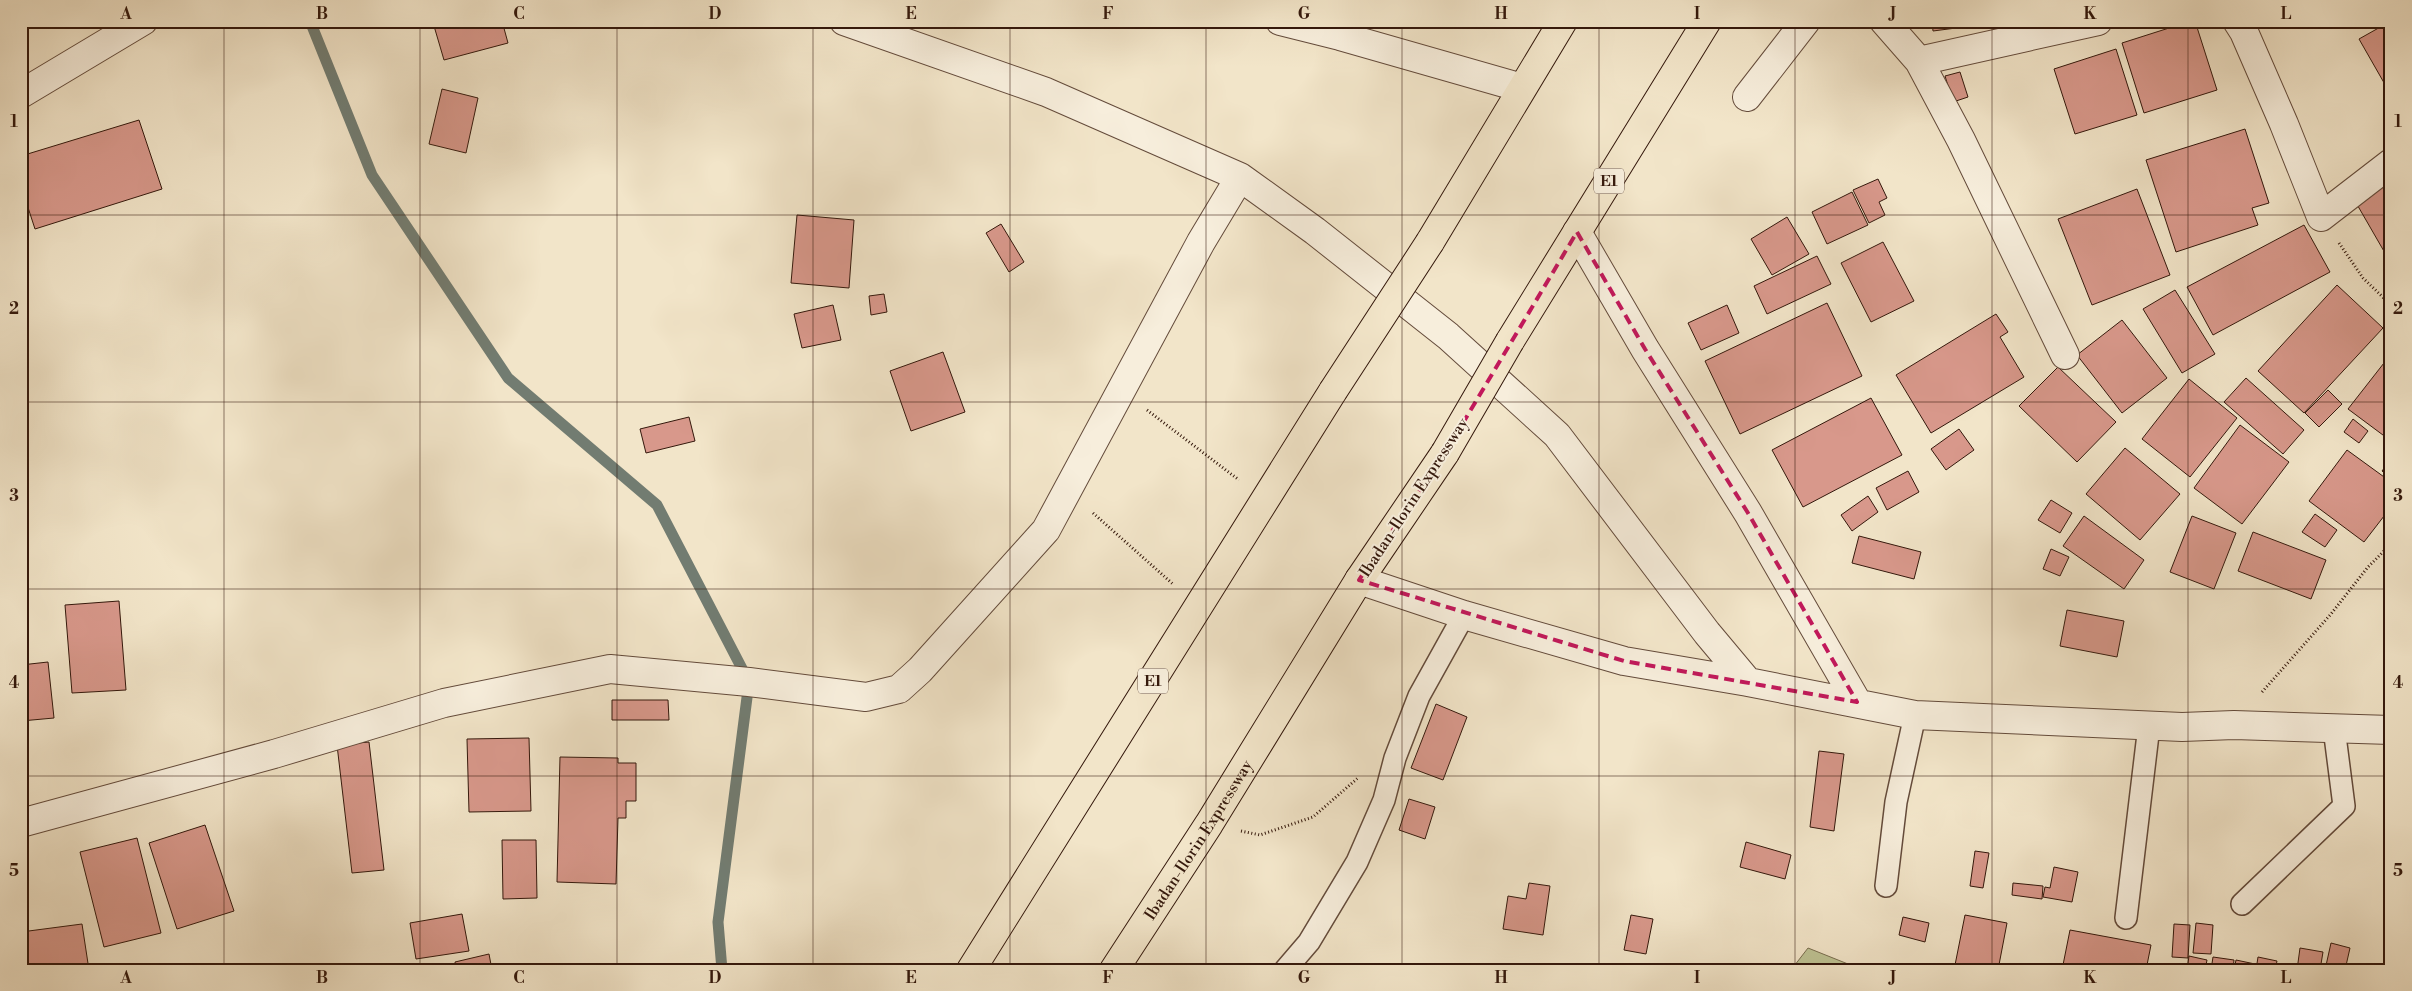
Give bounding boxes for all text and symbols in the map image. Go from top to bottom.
text: A [119,4,132,24]
text: B [316,4,328,24]
text: C [513,4,525,24]
text: D [709,4,722,24]
text: E [905,4,917,24]
text: F [1102,4,1114,24]
text: G [1298,4,1311,24]
text: H [1494,4,1508,24]
text: I [1694,4,1700,24]
text: J [1888,4,1896,24]
text: K [2084,4,2098,24]
text: L [2281,4,2292,24]
text: 1 [10,112,18,132]
text: 1 [2394,112,2402,132]
road number: E1 [1594,168,1624,194]
text: 2 [9,299,19,319]
text: 2 [2393,299,2403,319]
street label: Ibadan-Ilorin Expressway [1355,414,1473,581]
text: 3 [9,486,19,506]
text: 3 [2393,486,2403,506]
road number: E1 [1138,668,1168,694]
text: 4 [9,673,20,693]
text: 4 [2393,673,2404,693]
street label: Ibadan-Ilorin Expressway [1140,756,1257,924]
text: 5 [9,861,19,881]
text: 5 [2393,861,2403,881]
text: A [119,968,132,988]
text: B [316,968,328,988]
text: C [513,968,525,988]
text: D [709,968,722,988]
text: E [905,968,917,988]
text: F [1102,968,1114,988]
text: G [1298,968,1311,988]
text: H [1494,968,1508,988]
text: I [1694,968,1700,988]
text: J [1888,968,1896,988]
text: K [2084,968,2098,988]
text: L [2281,968,2292,988]

